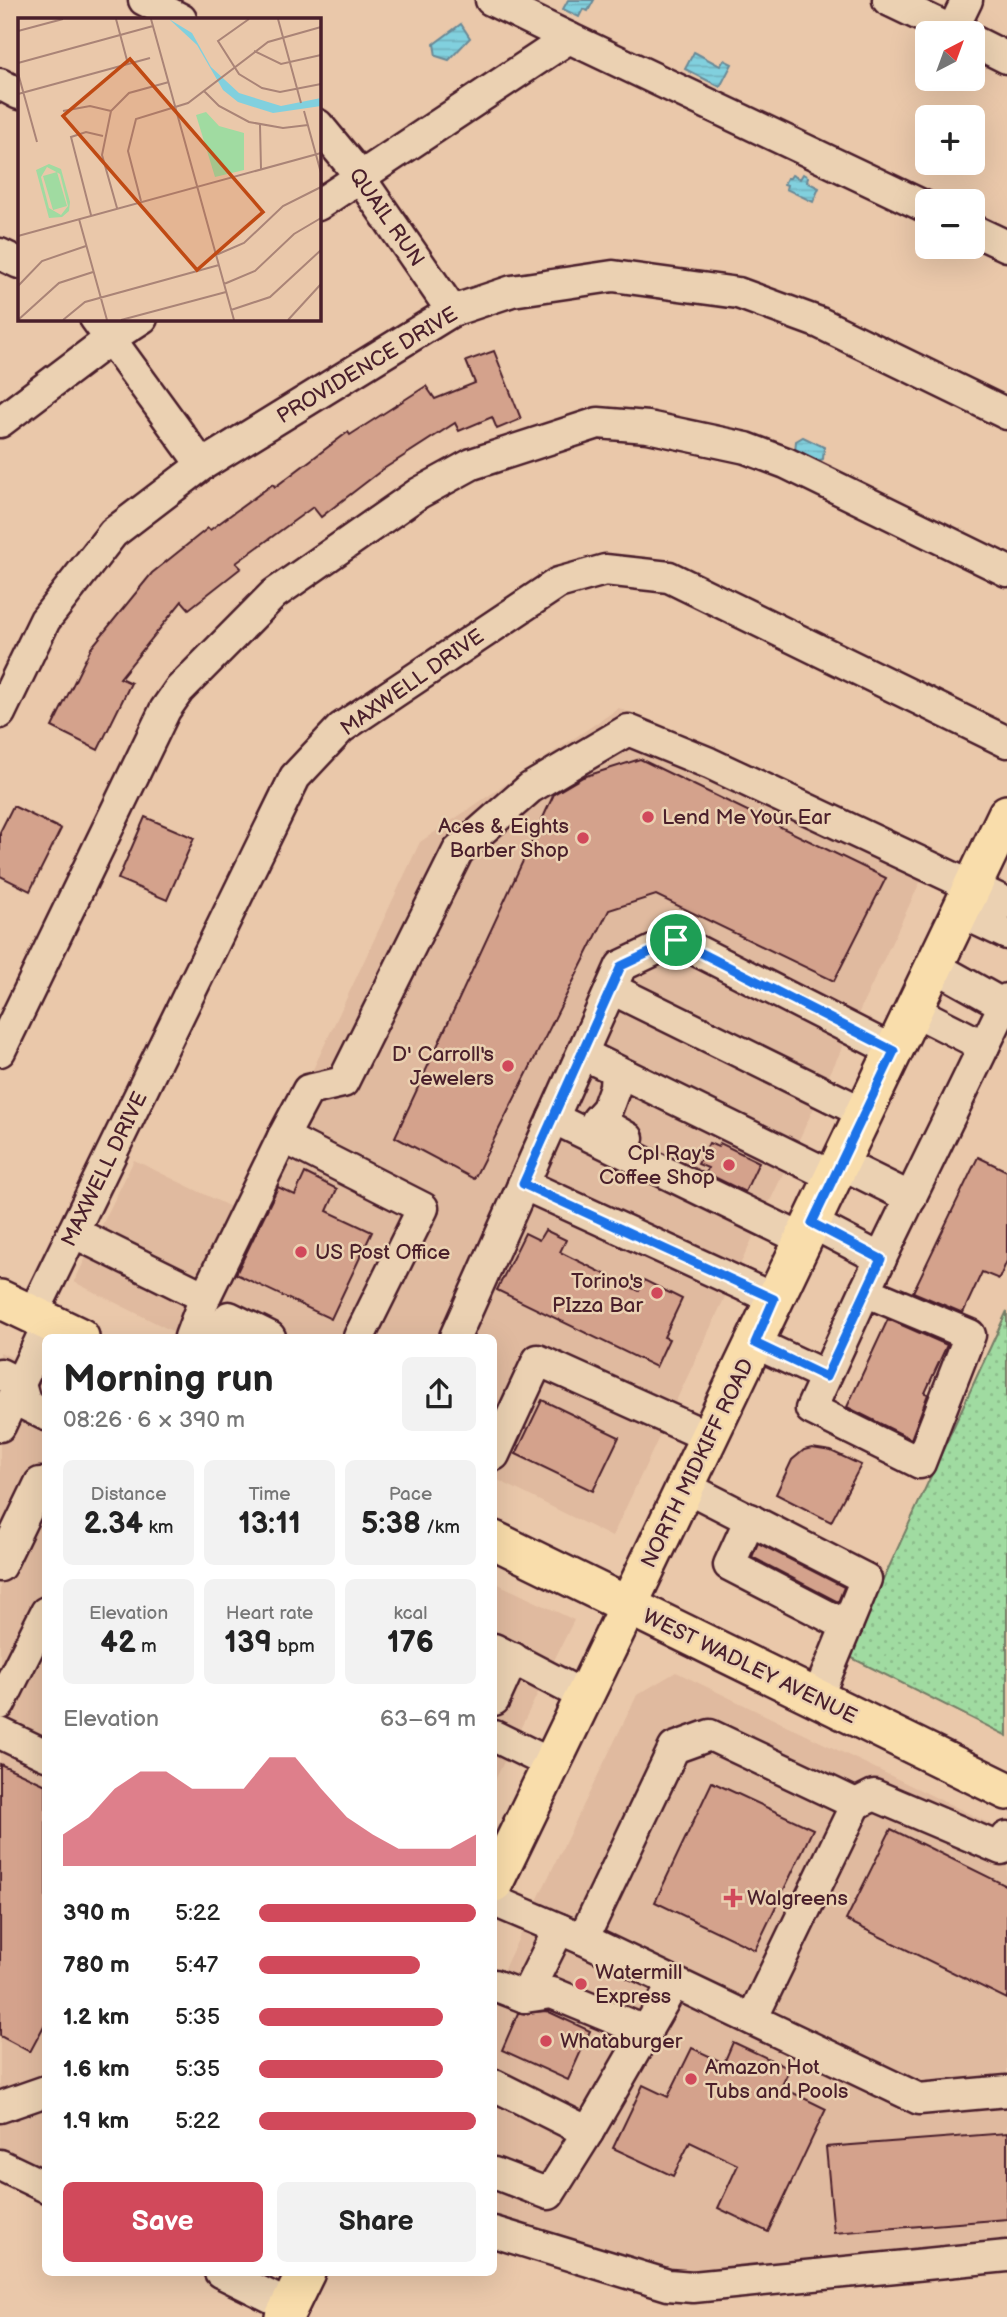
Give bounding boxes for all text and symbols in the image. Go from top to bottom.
inset map [18,18,320,320]
north arrow [915,21,985,91]
map controls [915,21,985,259]
button: + [915,105,985,175]
street label: QUAIL RUN [344,163,430,271]
button: − [915,189,985,259]
street label: PROVIDENCE DRIVE [272,302,462,429]
street label: MAXWELL DRIVE [336,624,489,741]
place label: Lend Me Your Ear [662,805,831,830]
marker: Lend Me Your Ear [640,809,656,825]
place label: Aces & Eights Barber Shop [438,814,569,863]
marker: Aces & Eights Barber Shop [575,830,591,846]
pin [646,910,706,970]
icon: arrive [657,921,695,959]
place label: D' Carroll's Jewelers [392,1042,494,1091]
marker: D' Carroll's Jewelers [500,1058,516,1074]
street label: MAXWELL DRIVE [56,1088,153,1251]
place label: Cpl Ray's Coffee Shop [599,1141,715,1190]
marker: Cpl Ray's Coffee Shop [721,1157,737,1173]
place label: US Post Office [315,1240,450,1265]
marker: US Post Office [293,1244,309,1260]
place label: Torino's PIzza Bar [552,1269,643,1318]
marker: Torino's PIzza Bar [649,1285,665,1301]
street label: NORTH MIDKIFF ROAD [636,1355,759,1572]
text: Morning run [63,1357,274,1402]
button: share [402,1357,476,1431]
text: 08:26 · 6 × 390 m [63,1406,245,1434]
text: Distance [91,1483,166,1506]
text: Time [248,1483,291,1506]
text: Pace [389,1483,432,1506]
text: 2.34 [84,1506,143,1542]
text: 13:11 [238,1506,301,1542]
text: 5:38 [361,1506,421,1542]
text: km [143,1516,173,1539]
text: /km [421,1516,460,1539]
text: Elevation [89,1602,168,1625]
text: Heart rate [226,1602,313,1625]
text: kcal [393,1602,428,1625]
street label: WEST WADLEY AVENUE [639,1604,861,1729]
text: 42 [100,1625,136,1661]
text: 139 [224,1625,272,1661]
text: 176 [387,1625,434,1661]
text: m [136,1635,157,1658]
text: bpm [272,1635,315,1658]
text: Elevation [63,1705,159,1733]
text: 63–69 m [380,1705,476,1733]
place label: Walgreens [747,1886,848,1911]
marker: Walgreens [725,1890,741,1906]
text: 390 m [63,1899,130,1927]
text: 5:22 [175,1899,220,1927]
text: 780 m [63,1951,130,1979]
text: 5:47 [175,1951,218,1979]
place label: Watermill Express [595,1960,682,2009]
marker: Watermill Express [573,1976,589,1992]
text: 1.2 km [63,2003,129,2031]
text: 5:35 [175,2003,220,2031]
place label: Whataburger [560,2029,683,2054]
marker: Whataburger [538,2033,554,2049]
text: 1.6 km [63,2055,130,2083]
text: 5:35 [175,2055,220,2083]
place label: Amazon Hot Tubs and Pools [705,2055,848,2104]
marker: Amazon Hot Tubs and Pools [683,2071,699,2087]
text: 1.9 km [63,2107,129,2135]
text: 5:22 [175,2107,220,2135]
button: Save [63,2182,263,2262]
button: Share [277,2182,476,2262]

